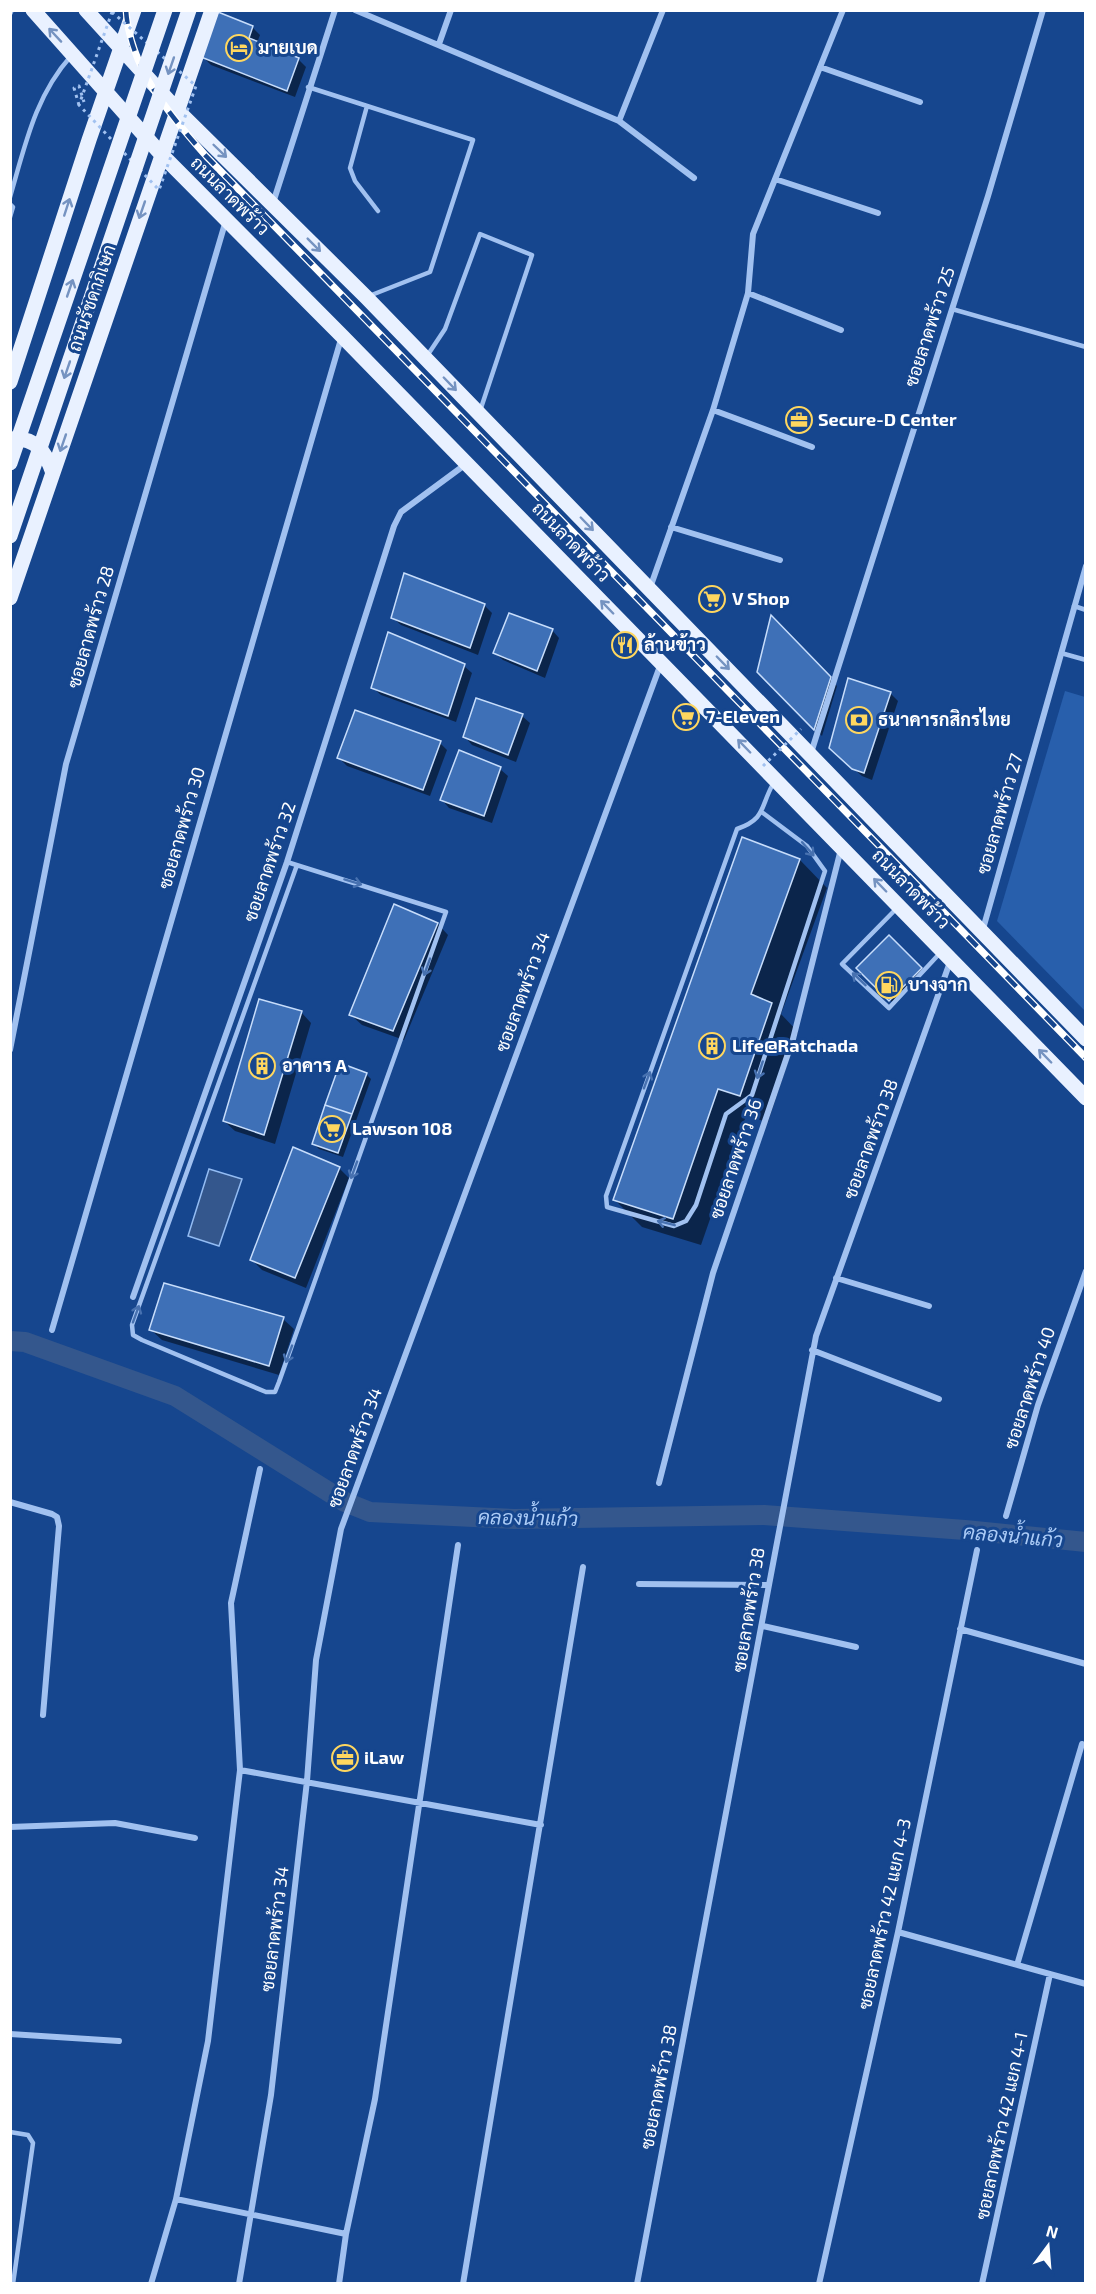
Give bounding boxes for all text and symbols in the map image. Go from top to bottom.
one-way arrow [48,28,62,43]
hotel icon: มายเบด [224,33,254,63]
place label: มายเบด [258,36,318,58]
one-way arrow [164,56,175,75]
one-way arrow [212,144,227,158]
street label: ถนนลาดพร้าว [187,151,275,239]
one-way arrow [63,198,74,217]
one-way arrow [136,200,147,219]
one-way arrow [307,237,322,252]
street label: ถนนรัชดาภิเษก [62,241,120,354]
street label: ซอยลาดพร้าว 25 [899,264,959,390]
one-way arrow [66,279,77,298]
one-way arrow [61,360,72,379]
one-way arrow [443,376,457,391]
office icon: Secure-D Center [784,405,814,435]
place label: Secure-D Center [818,408,957,430]
one-way arrow [57,433,68,452]
street label: ถนนลาดพร้าว [528,497,615,586]
one-way arrow [579,516,594,531]
street label: ซอยลาดพร้าว 28 [62,563,118,691]
supermarket icon: V Shop [697,584,727,614]
place label: V Shop [732,587,790,609]
one-way arrow [600,599,615,614]
restaurant icon: ล้านข้าว [610,630,640,660]
place label: ล้านข้าว [644,633,706,655]
one-way arrow [715,656,730,671]
supermarket icon: 7-Eleven [671,702,701,732]
place label: 7-Eleven [706,705,780,727]
bank icon: ธนาคารกสิกรไทย [844,705,874,735]
place label: ธนาคารกสิกรไทย [878,707,1011,730]
one-way arrow [737,738,751,753]
street label: ซอยลาดพร้าว 27 [971,751,1027,877]
street label: ซอยลาดพร้าว 30 [153,764,209,891]
street label: ซอยลาดพร้าว 32 [238,799,300,925]
one-way arrow [801,842,815,857]
street label: ถนนลาดพร้าว [868,844,955,933]
one-way arrow [343,877,362,888]
one-way arrow [873,878,888,893]
street label: ซอยลาดพร้าว 34 [490,928,554,1055]
one-way arrow [420,957,431,976]
fuel station icon: บางจาก [874,970,904,1000]
one-way arrow [851,972,866,987]
place label: บางจาก [908,973,968,995]
building icon: Life@Ratchada [697,1031,727,1061]
place label: Life@Ratchada [732,1034,858,1056]
one-way arrow [1038,1048,1052,1063]
building icon: อาคาร A [247,1051,277,1081]
place label: อาคาร A [282,1054,347,1076]
one-way arrow [754,1060,765,1079]
one-way arrow [643,1071,654,1090]
street label: ซอยลาดพร้าว 38 [838,1076,902,1202]
street label: ซอยลาดพร้าว 36 [704,1096,766,1222]
supermarket icon: Lawson 108 [317,1114,347,1144]
place label: Lawson 108 [352,1117,452,1139]
one-way arrow [348,1160,359,1179]
one-way arrow [656,1217,675,1229]
one-way arrow [131,1305,142,1324]
street label: ซอยลาดพร้าว 40 [999,1324,1059,1452]
one-way arrow [283,1344,294,1363]
street label: ซอยลาดพร้าว 34 [322,1384,386,1511]
water label: คลองน้ำแก้ว [478,1499,578,1530]
water label: คลองน้ำแก้ว [962,1514,1065,1551]
street label: ซอยลาดพร้าว 38 [727,1546,769,1674]
office icon: iLaw [330,1743,360,1773]
place label: iLaw [364,1746,405,1768]
street label: ซอยลาดพร้าว 42 แยก 4-3 [853,1816,915,2011]
street label: ซอยลาดพร้าว 34 [255,1865,293,1993]
street label: ซอยลาดพร้าว 38 [635,2023,681,2151]
street label: ซอยลาดพร้าว 42 แยก 4-1 [970,2030,1032,2222]
north arrow [1018,2216,1078,2276]
text: N [1044,2220,1060,2242]

